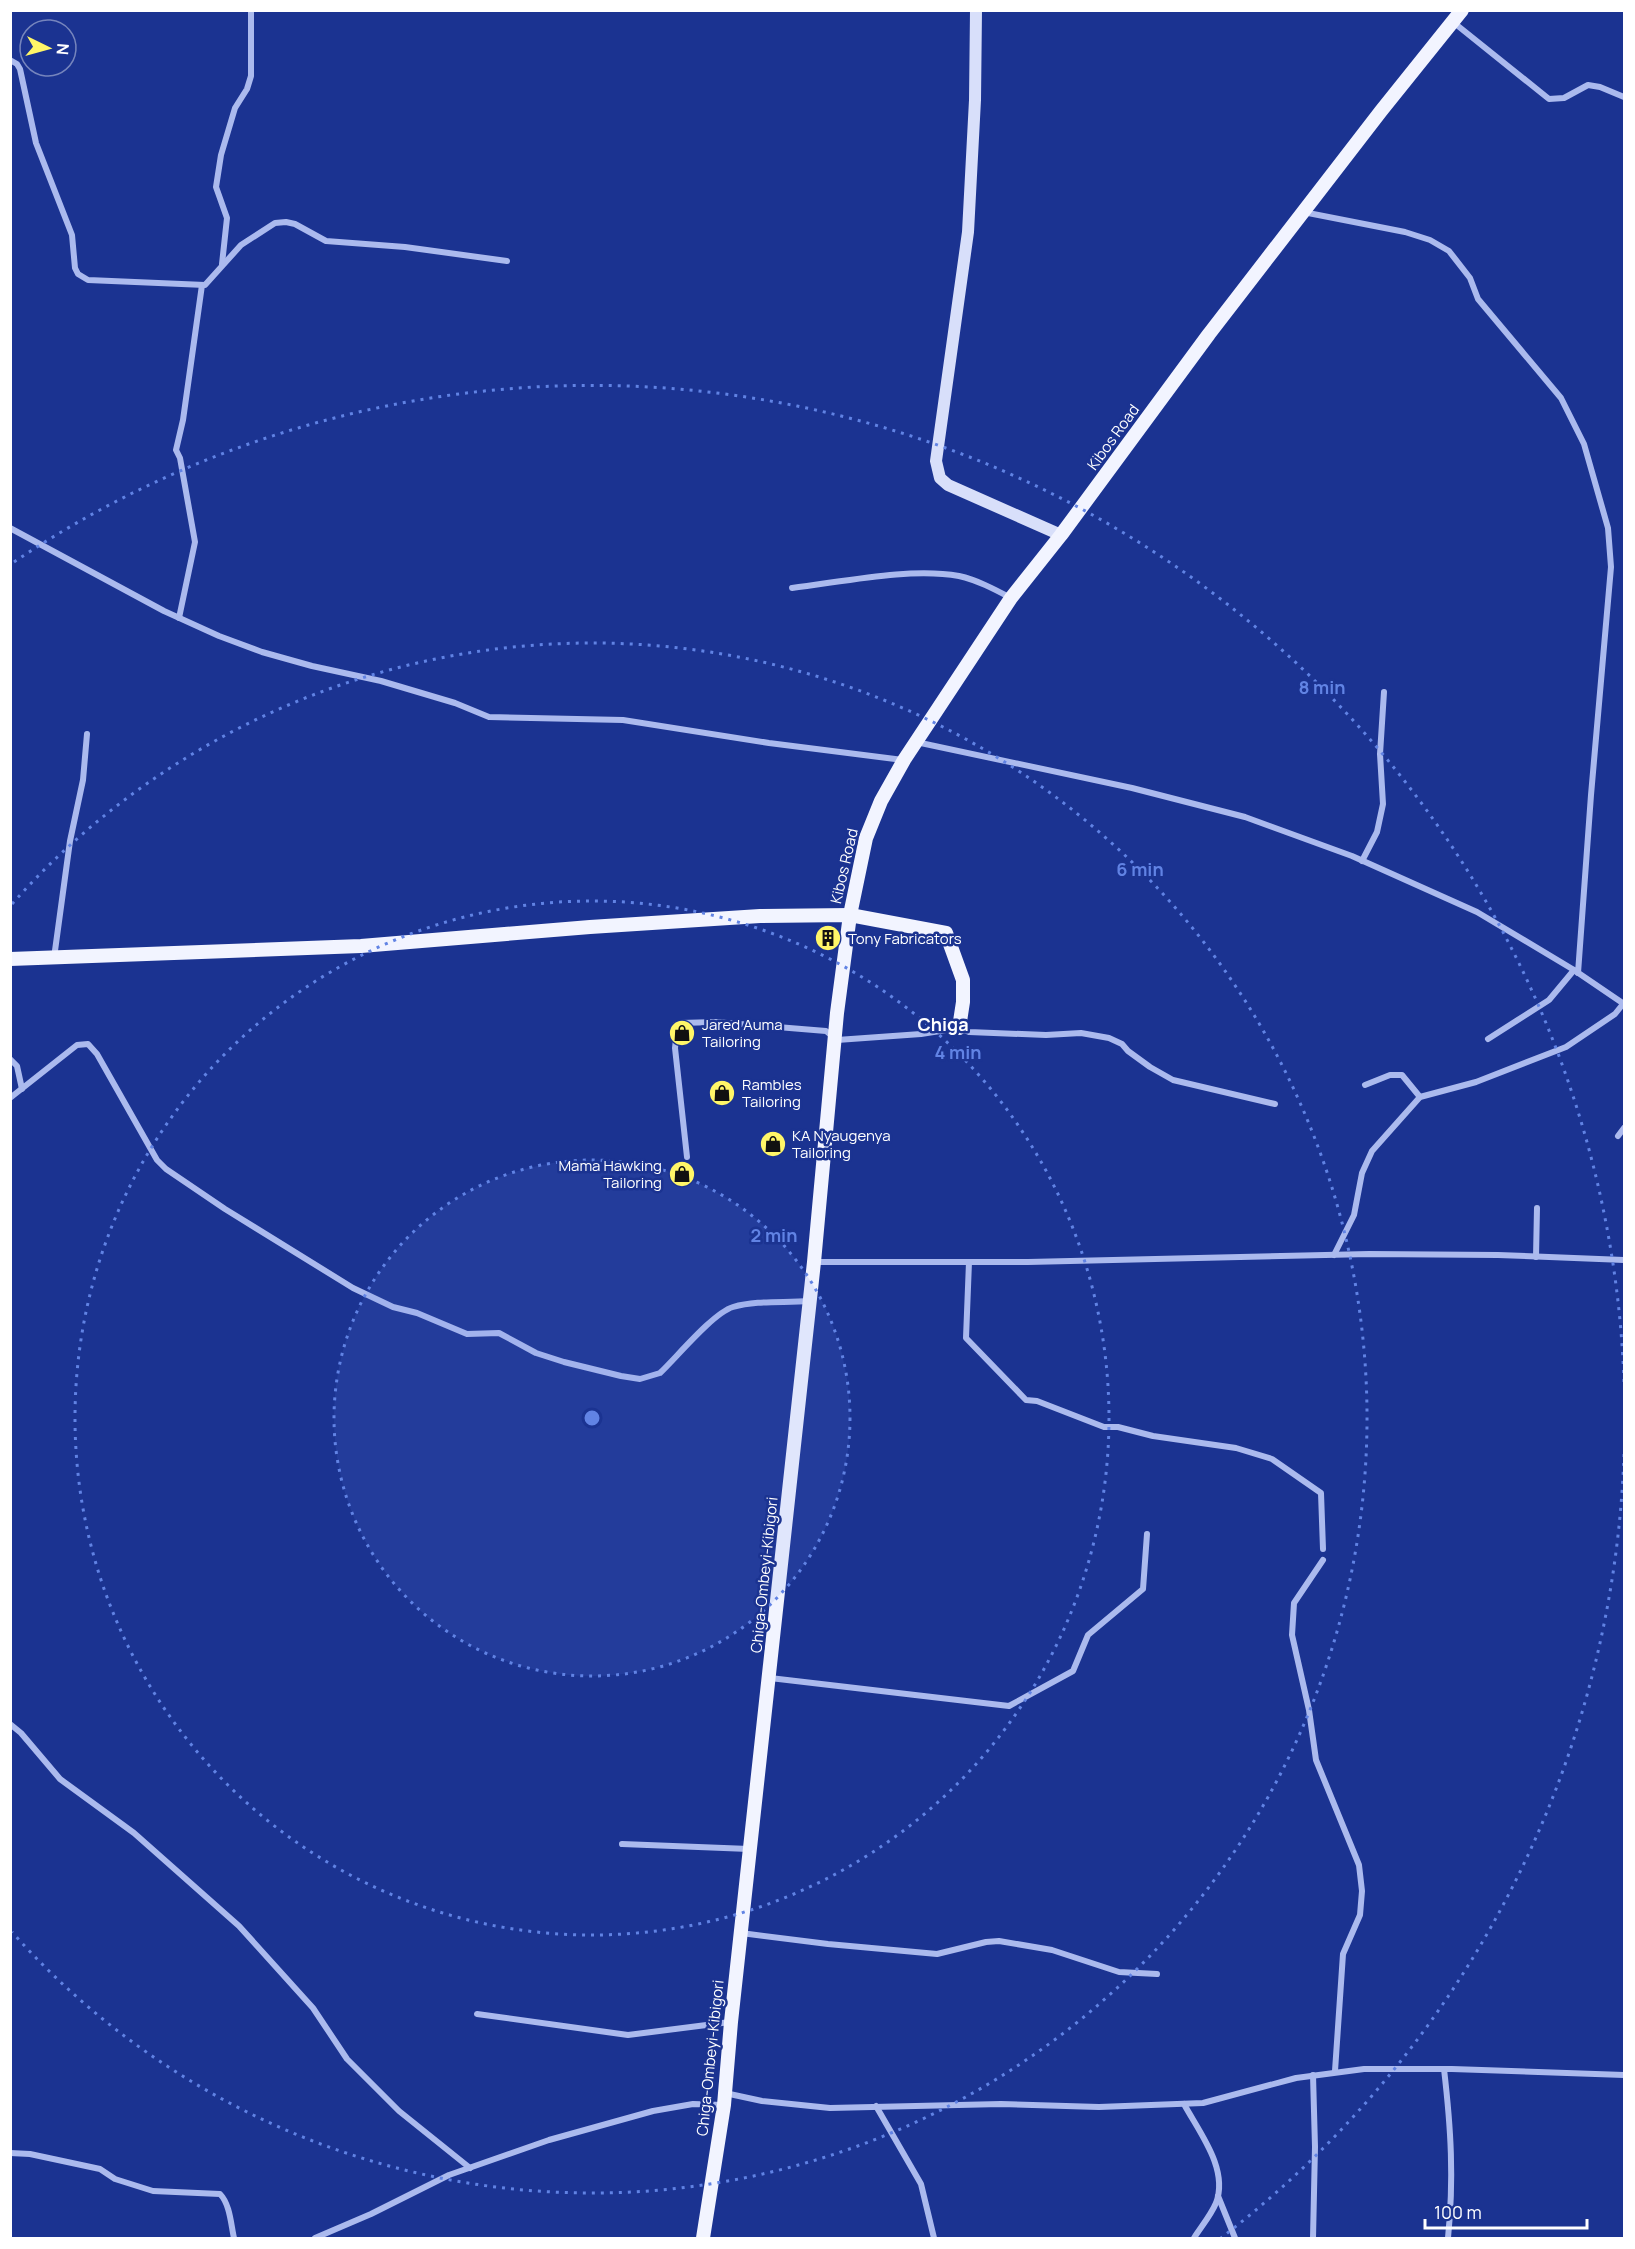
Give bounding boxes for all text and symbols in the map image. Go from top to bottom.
north arrow [18,18,78,78]
text: N [51,43,74,56]
street label: Kibos Road [1082,400,1144,474]
text: 8 min [1298,675,1346,699]
street label: Kibos Road [825,826,863,906]
text: 6 min [1116,857,1164,881]
building icon: Tony Fabricators [813,923,843,953]
place label: Tony Fabricators [848,928,962,949]
district label: Chiga [917,1012,969,1036]
place label: Jared Auma Tailoring [702,1014,783,1052]
shop icon: Jared Auma Tailoring [667,1018,697,1048]
text: 4 min [934,1040,982,1064]
place label: Rambles Tailoring [742,1074,802,1112]
shop icon: Rambles Tailoring [707,1078,737,1108]
place label: KA Nyaugenya Tailoring [792,1125,891,1163]
shop icon: KA Nyaugenya Tailoring [758,1129,788,1159]
place label: Mama Hawking Tailoring [558,1155,662,1193]
shop icon: Mama Hawking Tailoring [667,1159,697,1189]
text: 2 min [751,1223,797,1247]
centre of rings [582,1408,602,1428]
street label: Chiga-Ombeyi-Kibigori [745,1496,783,1654]
street label: Chiga-Ombeyi-Kibigori [691,1979,729,2137]
scale bar [1425,2192,1587,2230]
text: 100 m [1434,2200,1482,2224]

